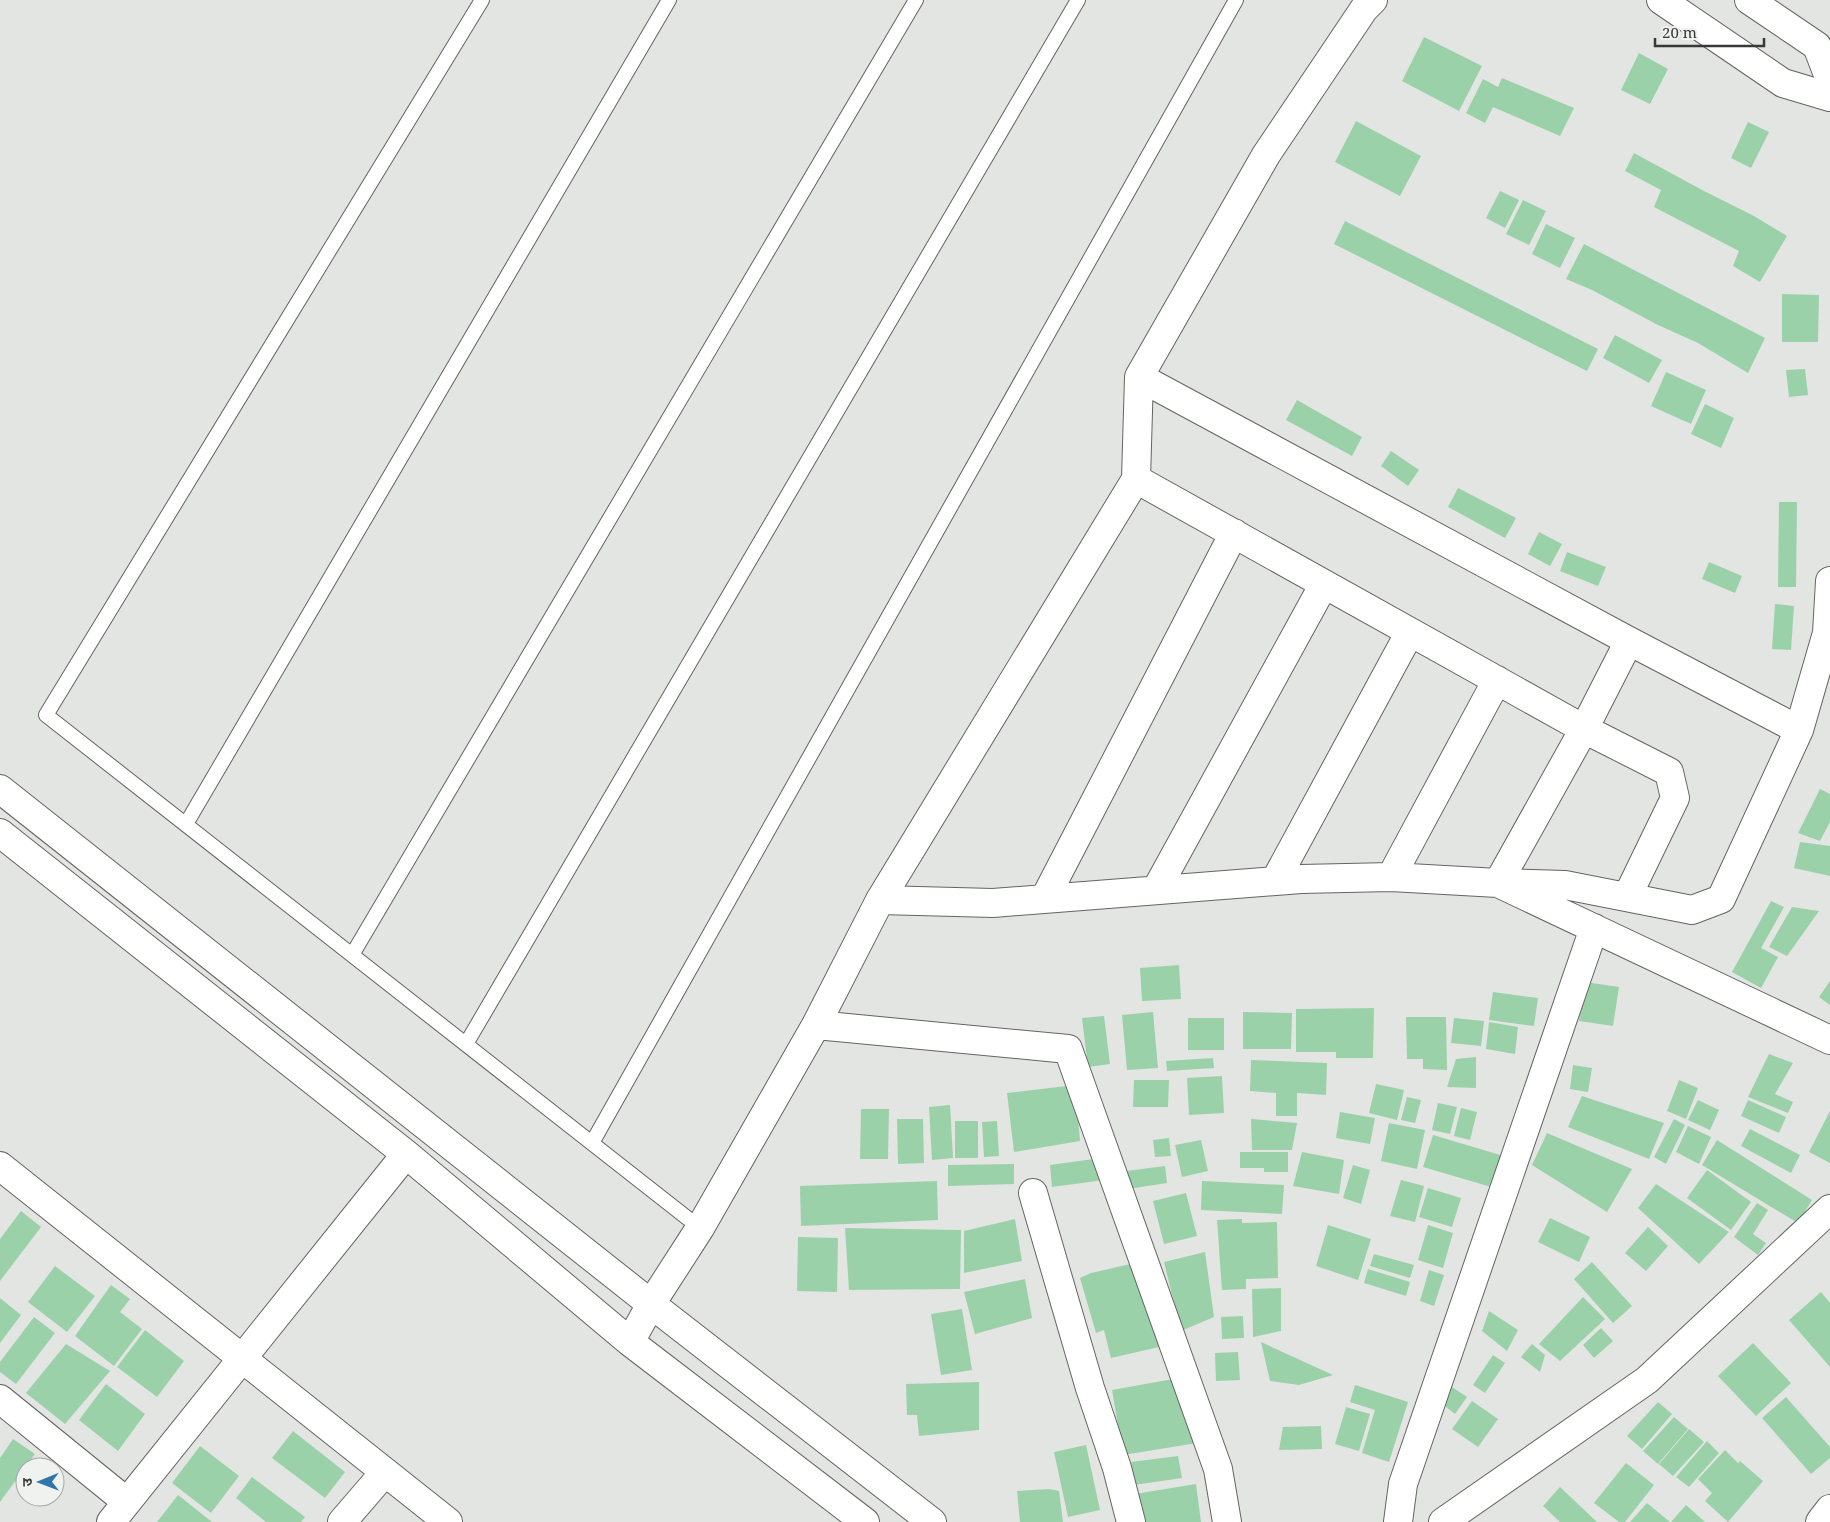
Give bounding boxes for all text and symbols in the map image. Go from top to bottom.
scale bar [1655,15,1764,47]
text: 20 m [1662,22,1697,42]
north arrow [15,1457,65,1507]
text: उ [17,1477,36,1487]

